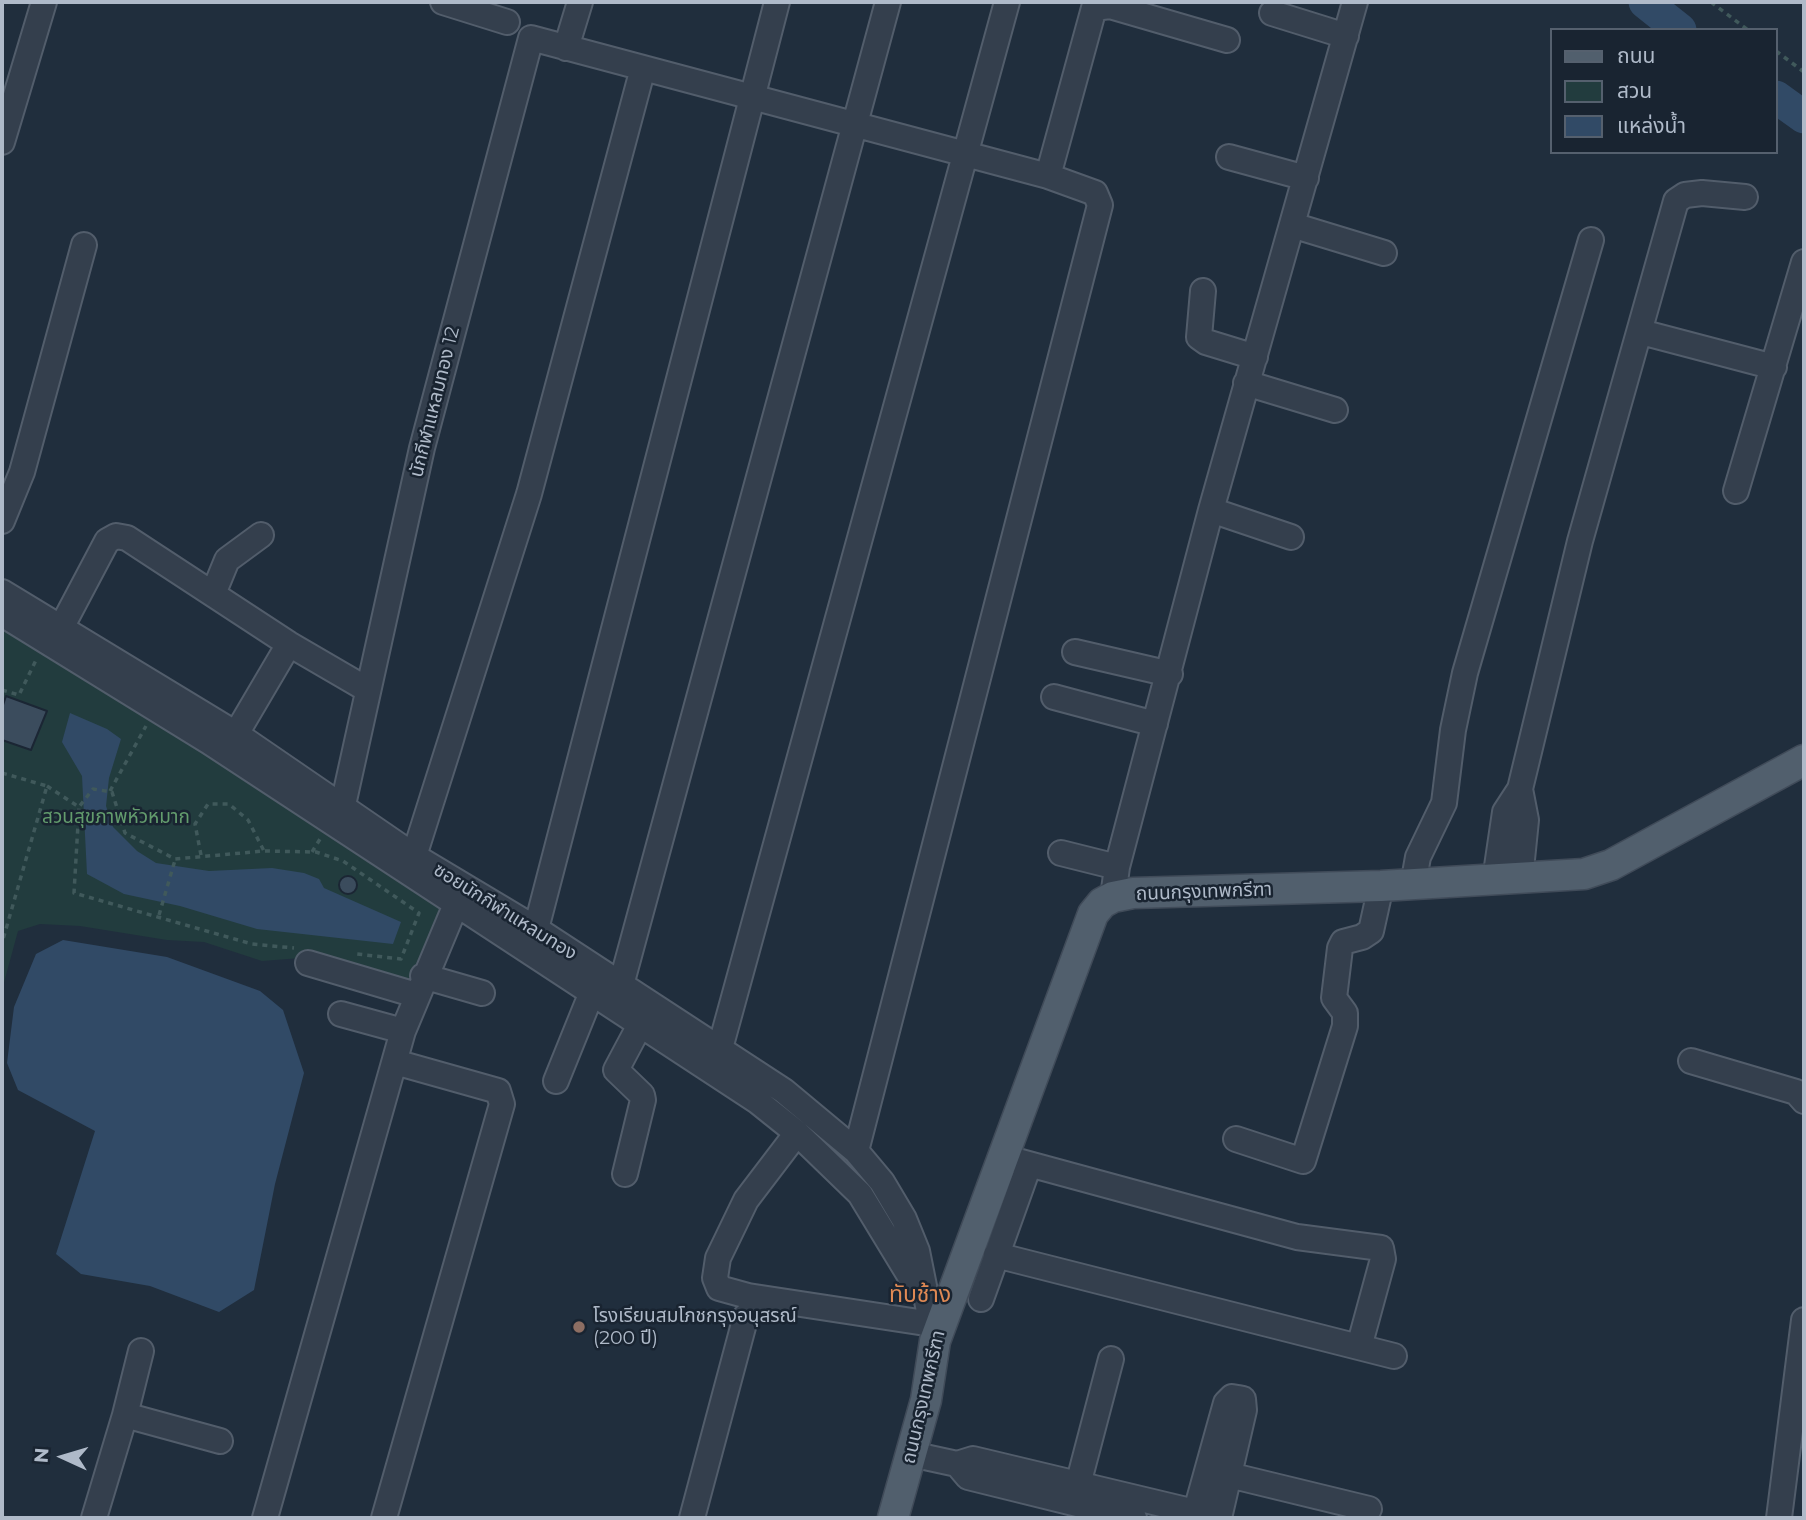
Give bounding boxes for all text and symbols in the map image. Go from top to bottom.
legend [1550,28,1778,154]
text: ถนน [1617,43,1655,68]
text: สวน [1617,78,1652,103]
text: แหล่งน้ำ [1617,113,1686,138]
street label: นักกีฬาแหลมทอง 12 [405,324,465,480]
park label: สวนสุขภาพหัวหมาก [42,806,190,828]
street label: ซอยนักกีฬาแหลมทอง [429,859,581,965]
street label: ถนนกรุงเทพกรีฑา [1136,878,1272,906]
district label: ทับช้าง [889,1281,951,1309]
place label: โรงเรียนสมโภชกรุงอนุสรณ์ (200 ปี) [593,1305,797,1349]
marker: โรงเรียนสมโภชกรุงอนุสรณ์ (200 ปี) [571,1319,587,1335]
street label: ถนนกรุงเทพกรีฑา [898,1328,950,1466]
north arrow [28,1422,98,1492]
text: N [30,1447,54,1464]

